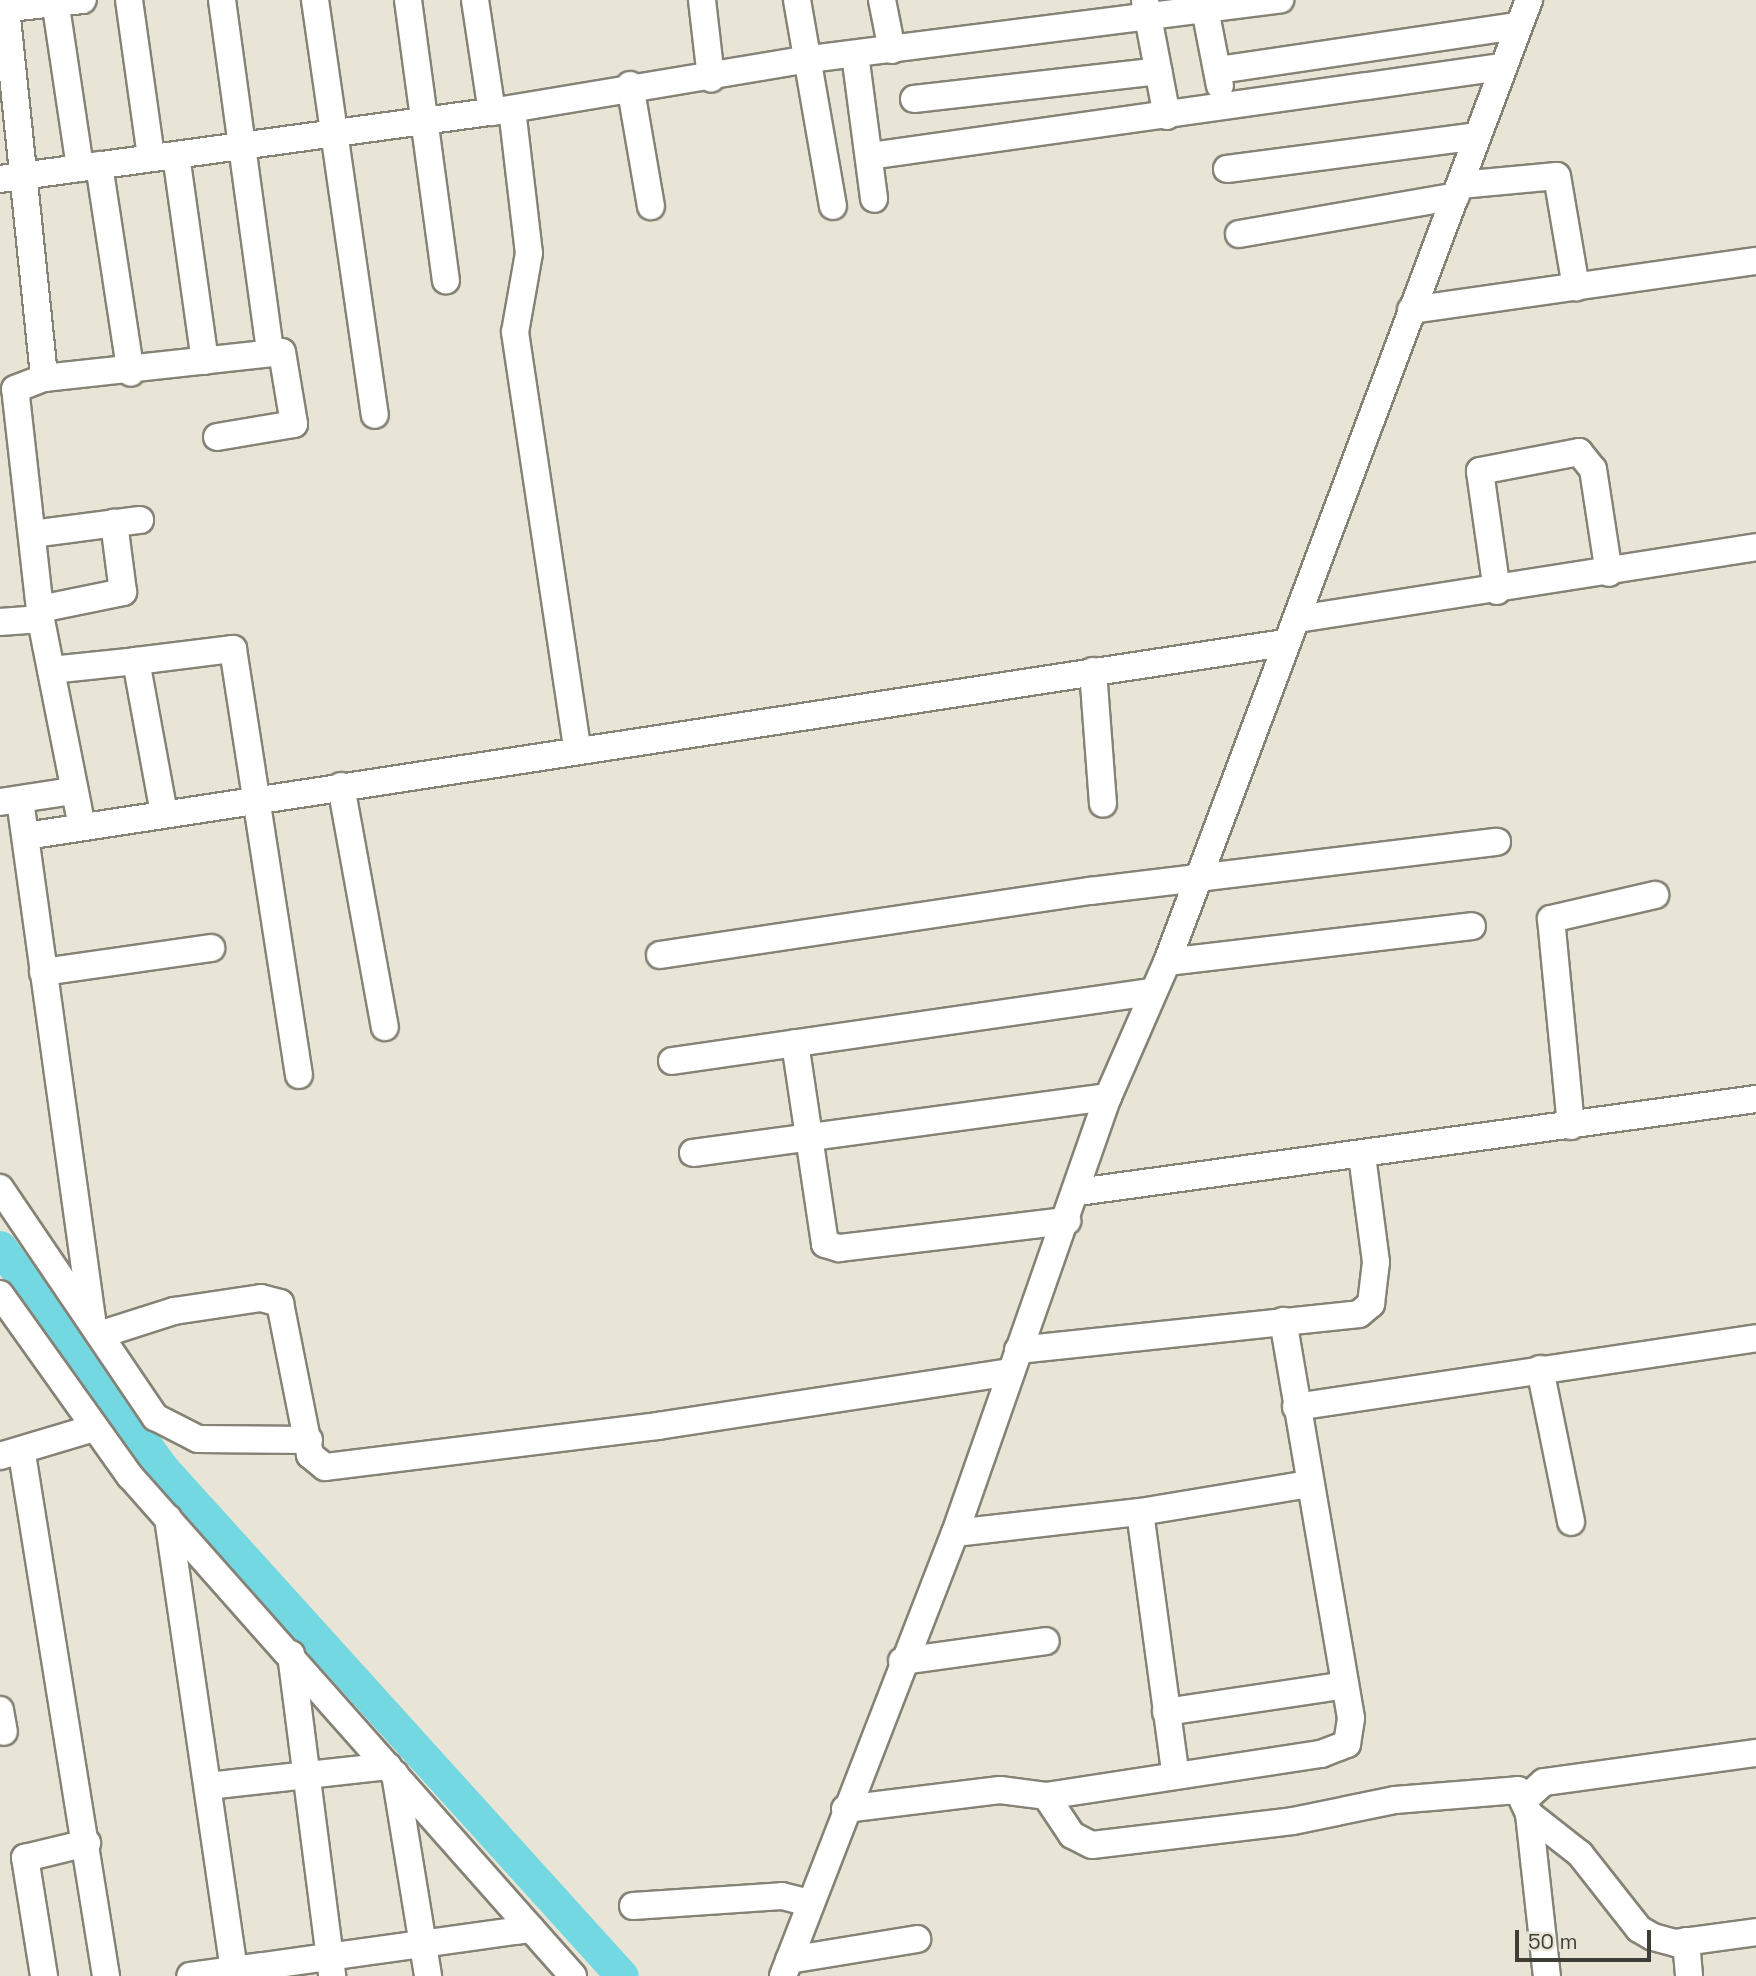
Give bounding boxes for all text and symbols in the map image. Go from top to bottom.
scale bar [1518,1916,1654,1960]
text: 50 m [1528,1928,1578,1955]

